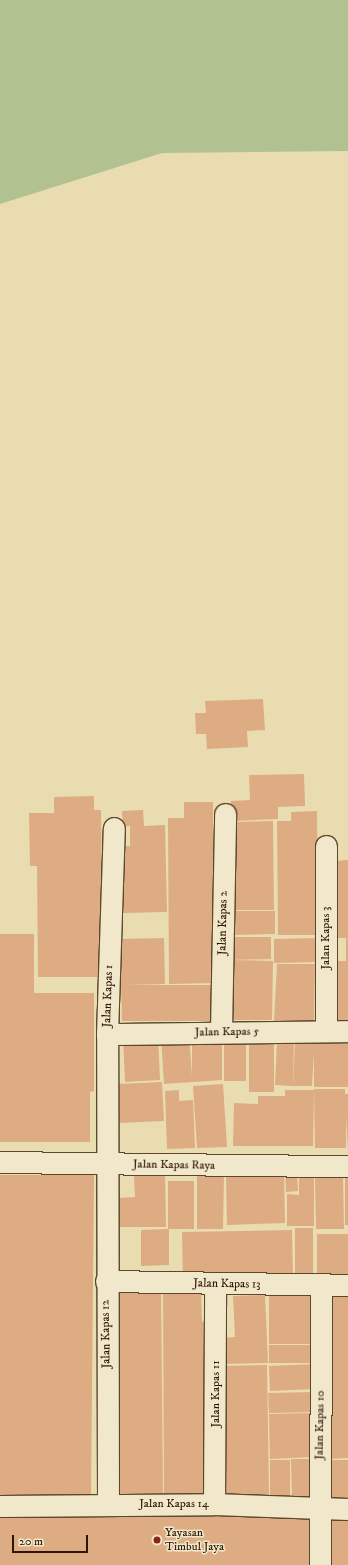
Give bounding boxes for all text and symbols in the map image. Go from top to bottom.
street label: Jalan Kapas 2 [215,891,231,955]
street label: Jalan Kapas 3 [319,907,333,969]
street label: Jalan Kapas 1 [100,964,116,1028]
street label: Jalan Kapas 5 [195,1024,259,1040]
street label: Jalan Kapas Raya [133,1157,215,1173]
street label: Jalan Kapas 13 [193,1276,261,1292]
street label: Jalan Kapas 12 [98,1300,114,1368]
street label: Jalan Kapas 11 [209,1360,223,1428]
street label: Jalan Kapas 10 [312,1390,328,1460]
street label: Jalan Kapas 14 [139,1497,209,1511]
place label: Yayasan Timbul Jaya [165,1526,224,1554]
scale bar [14,1527,90,1553]
text: 20 m [19,1534,43,1549]
marker: Yayasan Timbul Jaya [152,1535,162,1545]

